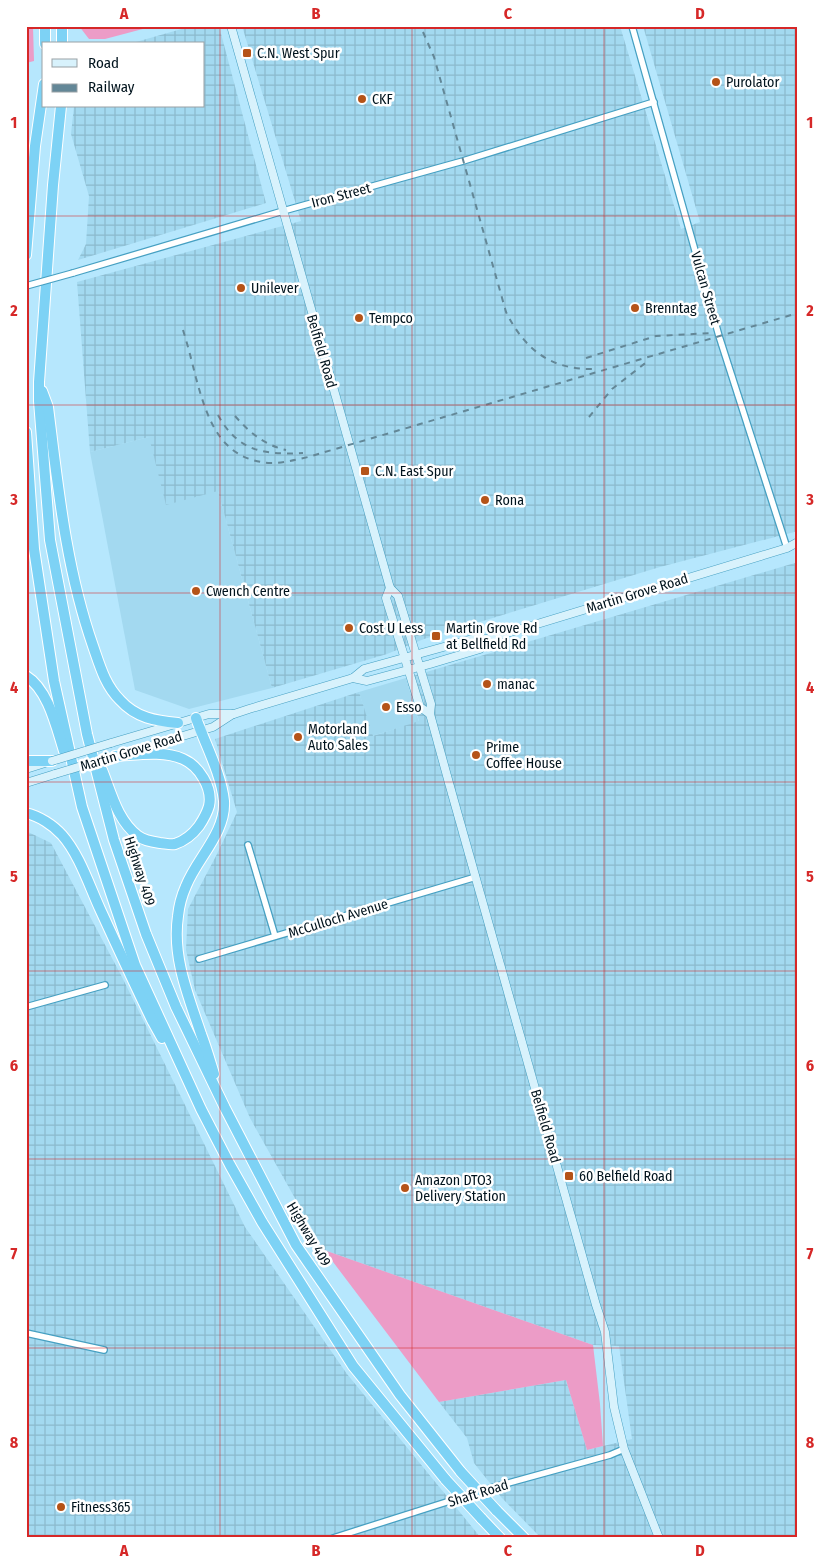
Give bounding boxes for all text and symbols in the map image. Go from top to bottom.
text: A [119,4,129,23]
text: B [312,4,321,23]
text: C [504,4,513,23]
text: D [695,4,705,23]
legend [42,42,205,108]
place label: C.N. West Spur [257,45,340,62]
marker: C.N. West Spur [241,47,253,59]
text: Road [88,54,119,72]
place label: Purolator [726,74,779,91]
marker: Purolator [710,76,722,88]
text: Railway [88,78,135,96]
place label: CKF [372,91,393,108]
marker: CKF [356,93,368,105]
text: 1 [11,113,17,132]
text: 1 [807,113,813,132]
street label: Iron Street [310,179,373,212]
street label: Vulcan Street [687,249,724,327]
place label: Unilever [251,280,299,297]
marker: Unilever [235,282,247,294]
place label: Brenntag [645,300,697,317]
text: 2 [9,301,18,320]
text: 2 [805,301,814,320]
marker: Brenntag [629,302,641,314]
place label: Tempco [369,310,413,327]
street label: Belfield Road [303,312,340,390]
marker: Tempco [353,312,365,324]
place label: C.N. East Spur [375,463,454,480]
marker: C.N. East Spur [359,465,371,477]
text: 3 [9,490,18,509]
text: 3 [805,490,814,509]
place label: Rona [495,492,524,509]
marker: Rona [479,494,491,506]
street label: Martin Grove Road [584,570,690,617]
place label: Cwench Centre [206,583,290,600]
marker: Cwench Centre [190,585,202,597]
place label: Cost U Less [359,620,423,637]
place label: Martin Grove Rd at Bellfield Rd [446,620,538,653]
marker: Cost U Less [343,622,355,634]
marker: Martin Grove Rd at Bellfield Rd [430,630,442,642]
place label: manac [497,676,535,693]
text: 4 [10,678,18,697]
marker: manac [481,678,493,690]
text: 4 [806,678,814,697]
place label: Esso [396,699,422,716]
marker: Esso [380,701,392,713]
place label: Motorland Auto Sales [308,721,368,754]
street label: Martin Grove Road [78,728,184,775]
marker: Motorland Auto Sales [292,731,304,743]
place label: Prime Coffee House [486,739,562,772]
marker: Prime Coffee House [470,749,482,761]
street label: Highway 409 [120,834,159,908]
text: 5 [10,867,18,886]
text: 5 [806,867,814,886]
street label: McCulloch Avenue [286,895,390,942]
text: 6 [10,1056,18,1075]
text: 6 [806,1056,814,1075]
street label: Belfield Road [527,1087,564,1165]
place label: 60 Belfield Road [579,1168,672,1185]
marker: 60 Belfield Road [563,1170,575,1182]
place label: Amazon DTO3 Delivery Station [415,1172,506,1205]
marker: Amazon DTO3 Delivery Station [399,1182,411,1194]
street label: Highway 409 [283,1199,334,1270]
text: 7 [11,1244,18,1263]
text: 7 [807,1244,814,1263]
text: 8 [10,1433,19,1452]
text: 8 [806,1433,815,1452]
street label: Shaft Road [446,1476,510,1511]
place label: Fitness365 [71,1499,131,1516]
marker: Fitness365 [55,1501,67,1513]
text: A [119,1541,129,1560]
text: B [312,1541,321,1560]
text: C [504,1541,513,1560]
text: D [695,1541,705,1560]

